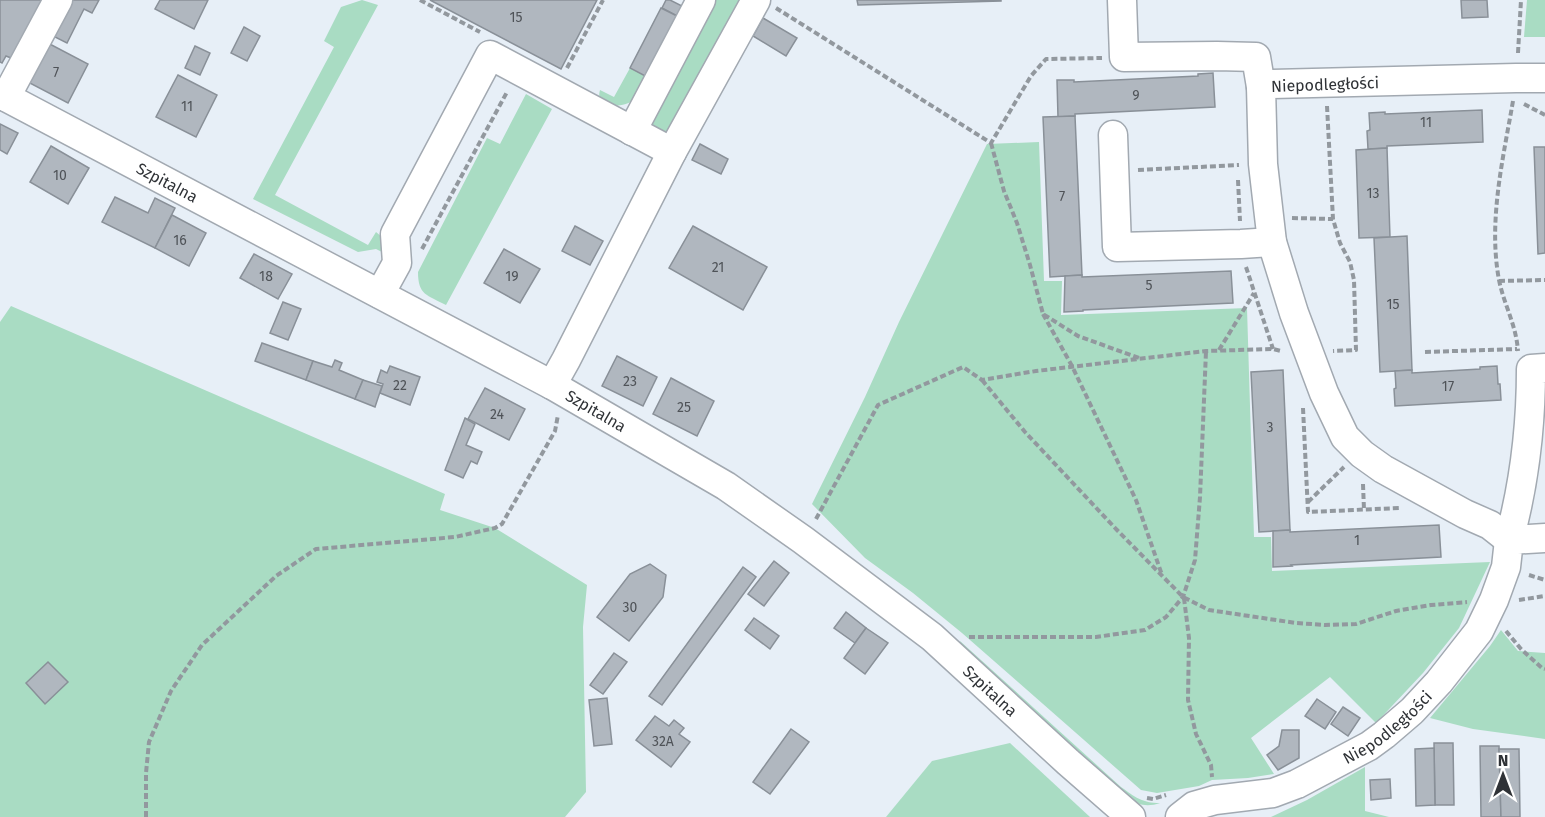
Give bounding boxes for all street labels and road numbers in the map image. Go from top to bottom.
street label: Niepodległości [1271,73,1379,96]
street label: Szpitalna [133,159,201,207]
street label: Szpitalna [562,386,629,436]
street label: Szpitalna [959,662,1021,721]
street label: Niepodległości [1340,687,1436,768]

